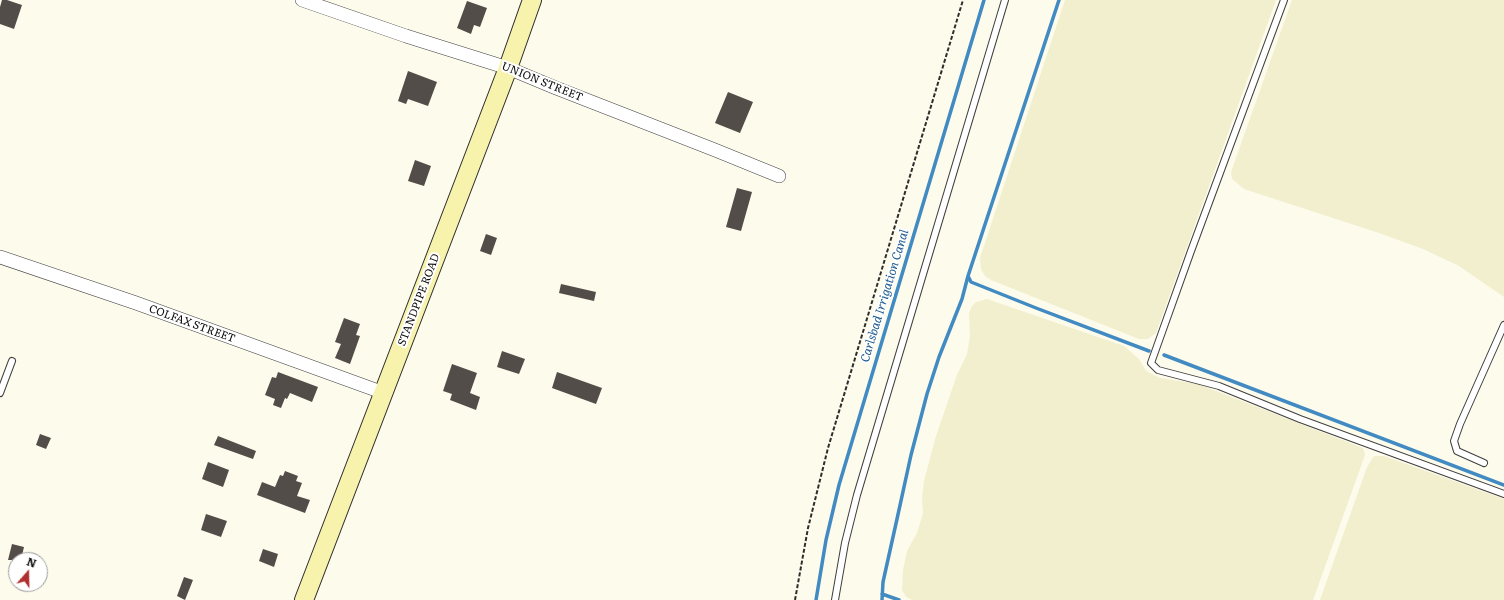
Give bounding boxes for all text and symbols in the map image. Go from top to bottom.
street label: UNION STREET [499,60,585,104]
water label: Carlsbad Irrigation Canal [858,228,912,364]
street label: STANDPIPE ROAD [395,252,443,348]
street label: COLFAX STREET [147,302,237,346]
north arrow [8,552,48,592]
text: N [25,553,39,571]

